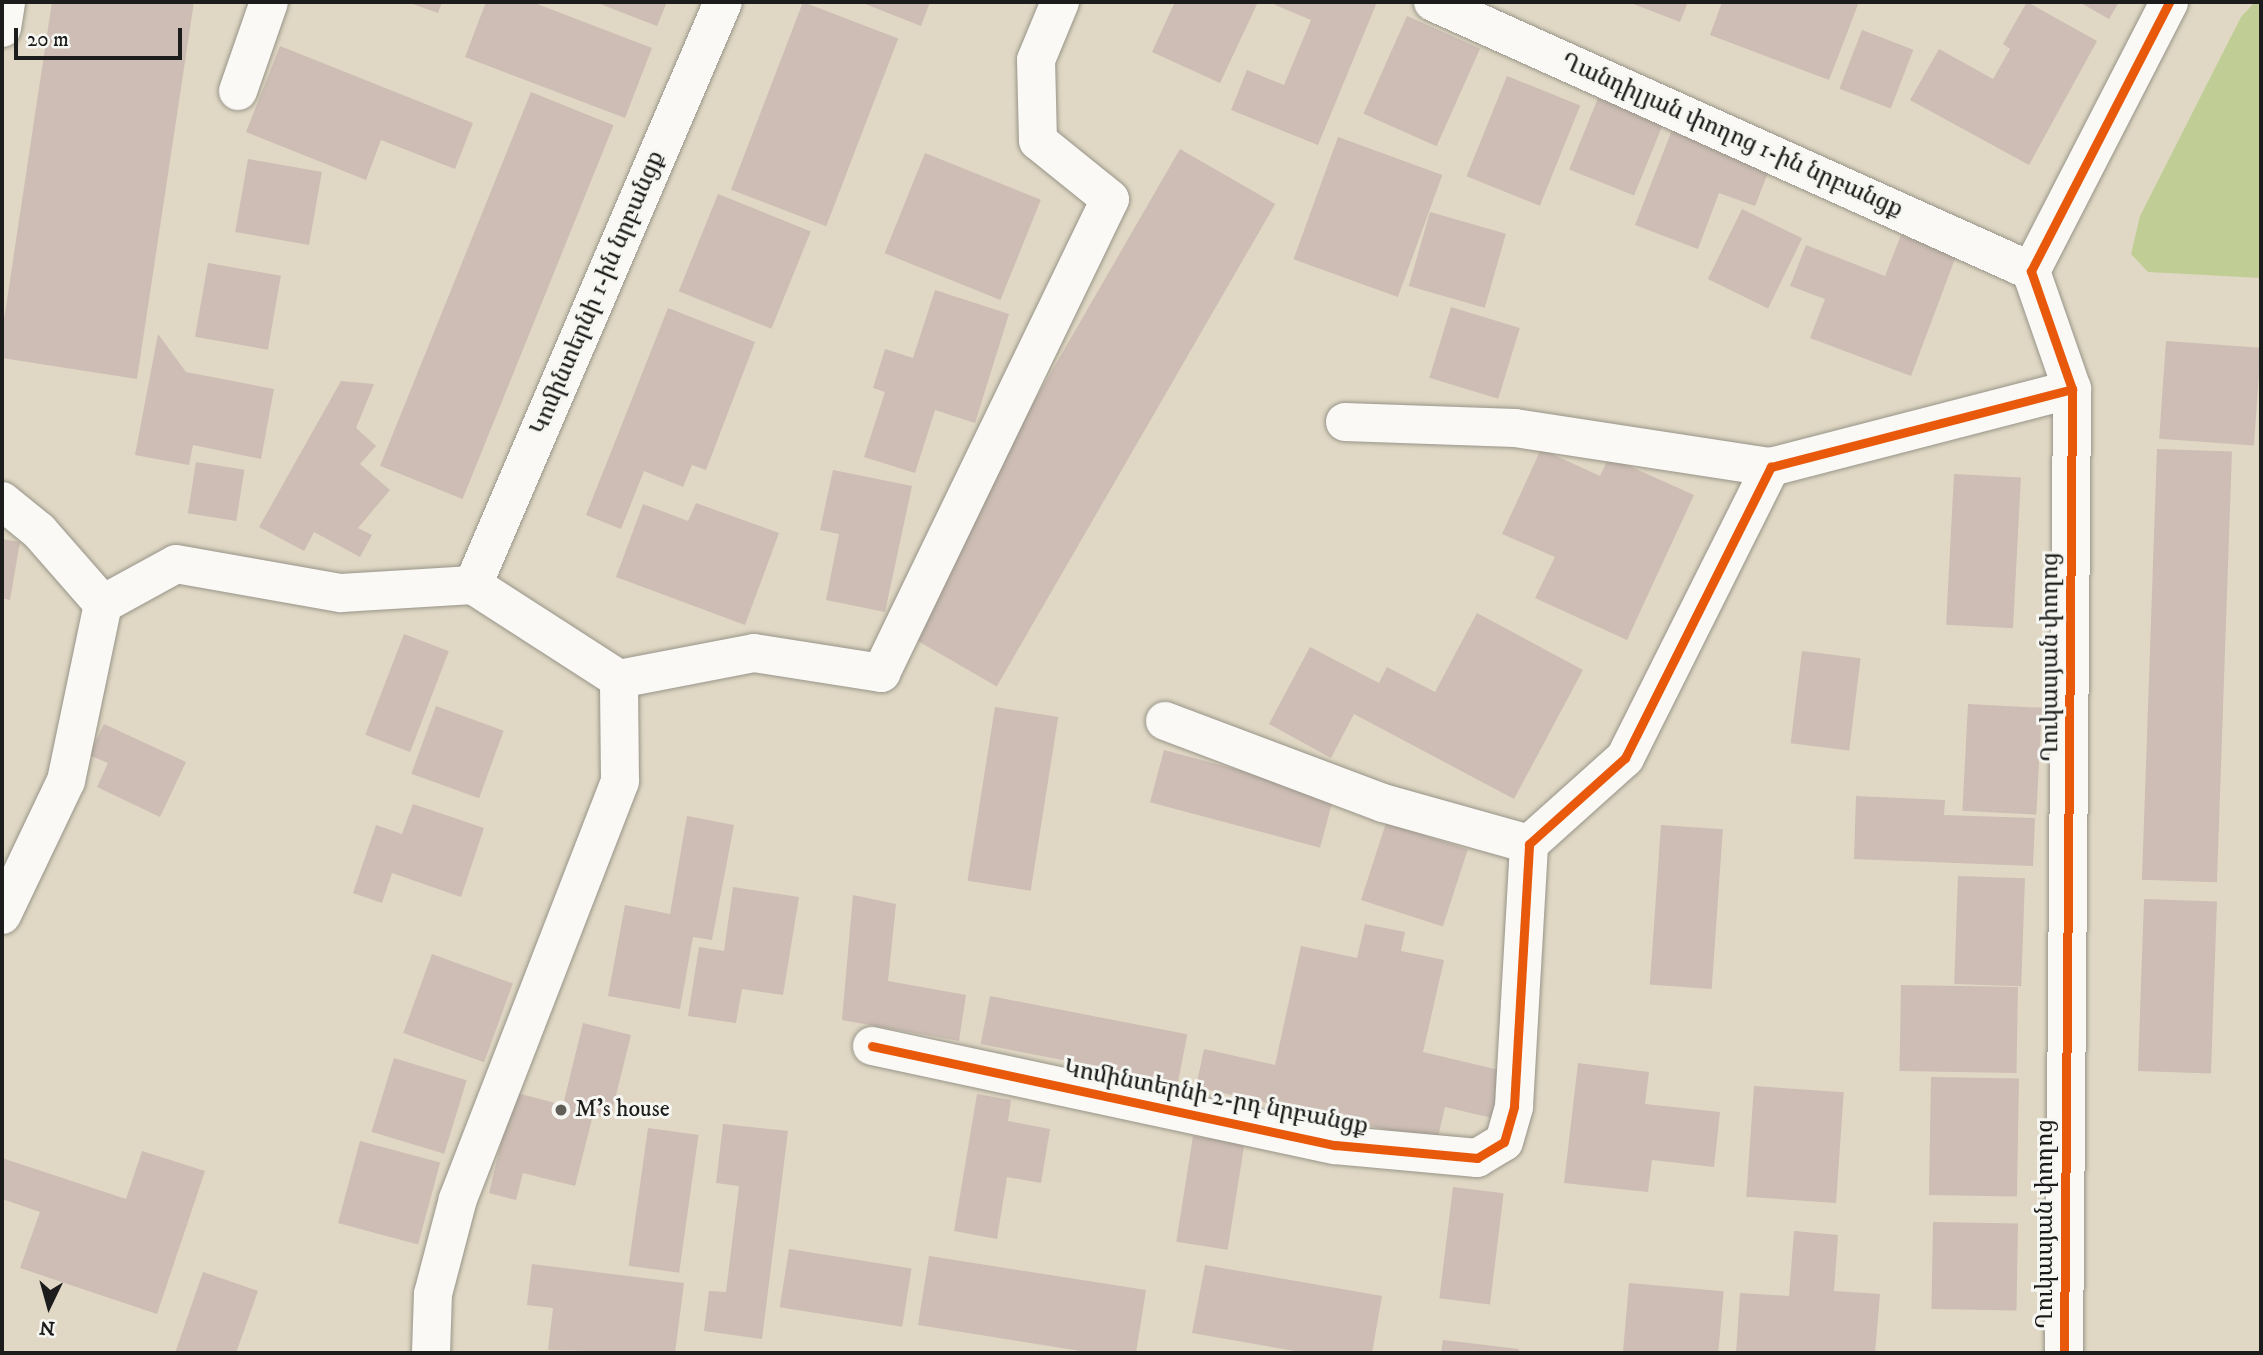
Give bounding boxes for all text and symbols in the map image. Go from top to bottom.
scale bar [18,14,186,58]
text: 20 m [27,27,69,53]
street label: Ղանդիլյան փողոց 1-ին նրբանցք [1557,47,1907,225]
street label: Կոմինտերնի 1-ին նրբանցք [525,147,671,439]
street label: Ղուկասյան փողոց [2037,552,2065,762]
street label: Կոմինտերնի 2-րդ նրբանցք [1061,1054,1371,1142]
place label: M's house [575,1096,670,1124]
marker: M's house [553,1102,569,1118]
street label: Ղուկասյան փողոց [2032,1119,2060,1329]
north arrow [14,1271,84,1341]
text: N [38,1315,56,1340]

